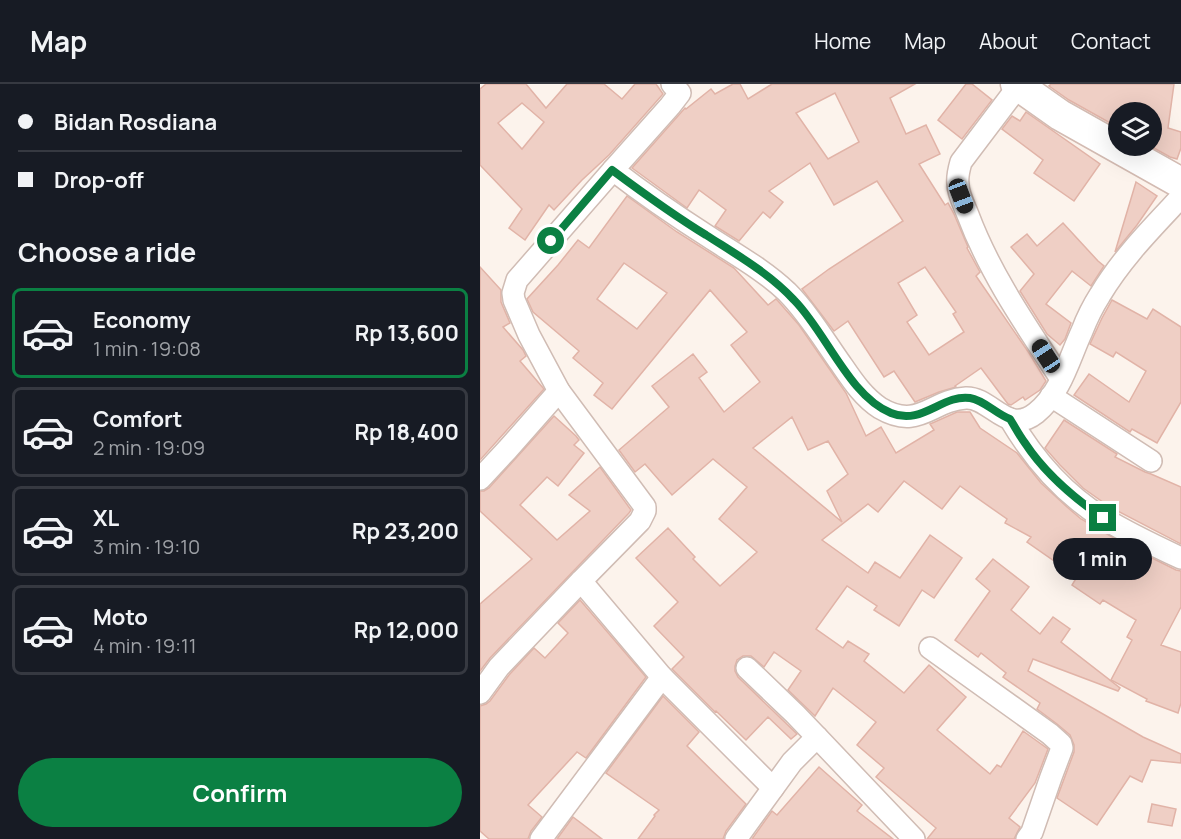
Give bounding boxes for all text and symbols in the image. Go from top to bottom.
text: Map [30,22,87,60]
text: Home [814,27,871,55]
text: Map [904,27,946,55]
text: About [979,27,1038,55]
text: Contact [1071,27,1151,55]
map controls [1108,102,1162,156]
button: layers [1108,102,1162,156]
text: Bidan Rosdiana [54,107,217,137]
text: Drop-off [54,165,144,195]
car [946,176,976,216]
route start [537,227,564,254]
text: Choose a ride [18,233,196,270]
text: Economy [93,305,191,335]
icon: car [21,306,75,360]
text: Rp 13,600 [355,318,459,348]
text: 1 min · 19:08 [93,335,201,362]
car [1029,336,1063,376]
text: Comfort [93,404,182,434]
icon: car [21,405,75,459]
text: Rp 18,400 [354,417,459,447]
text: 2 min · 19:09 [93,434,205,461]
text: XL [93,503,119,533]
icon: car [21,504,75,558]
route end [1089,504,1116,531]
text: Rp 23,200 [352,516,459,546]
text: 3 min · 19:10 [93,533,200,560]
callout: 1 min [1054,539,1152,581]
text: 1 min [1078,545,1127,572]
text: Moto [93,602,148,632]
icon: car [21,603,75,657]
text: Rp 12,000 [354,615,459,645]
text: 4 min · 19:11 [93,632,197,659]
button: Confirm [18,758,462,827]

